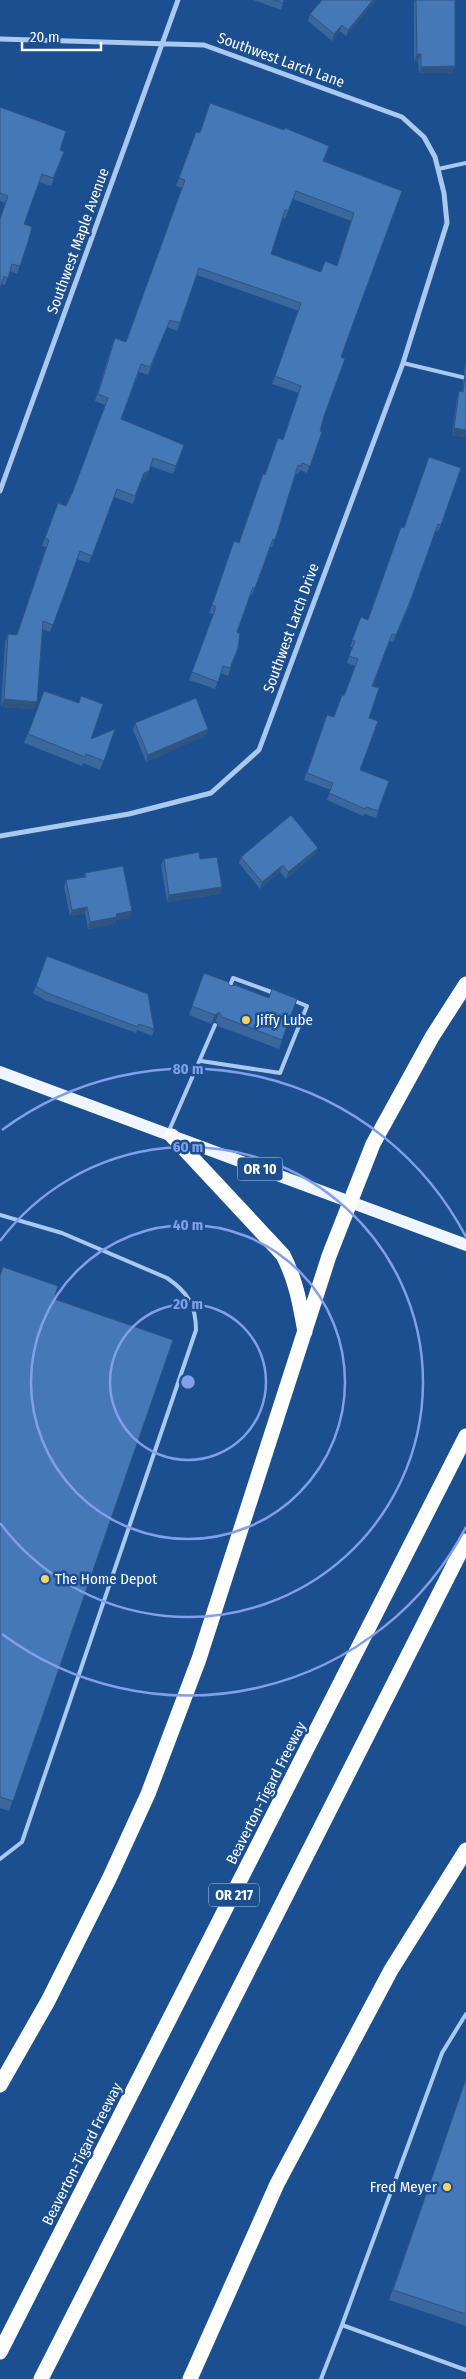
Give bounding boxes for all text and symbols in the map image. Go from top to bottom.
scale bar [22,20,101,52]
text: 20 m [30,28,60,46]
street label: Southwest Larch Lane [215,29,347,91]
street label: Southwest Maple Avenue [43,166,113,316]
street label: Southwest Larch Drive [259,561,323,695]
place label: Jiffy Lube [256,1011,313,1029]
marker: Jiffy Lube [240,1014,252,1026]
text: 80 m [173,1060,203,1078]
text: 60 m [173,1138,203,1156]
road number: OR 10 [238,1158,282,1180]
text: 40 m [173,1216,203,1234]
text: 20 m [172,1295,203,1313]
centre of rings [179,1373,197,1391]
place label: The Home Depot [55,1570,157,1588]
marker: The Home Depot [39,1573,51,1585]
street label: Beaverton-Tigard Freeway [222,1718,310,1867]
road number: OR 217 [209,1884,259,1906]
street label: Beaverton-Tigard Freeway [38,2079,126,2228]
place label: Fred Meyer [370,2178,438,2196]
marker: Fred Meyer [441,2181,453,2193]

